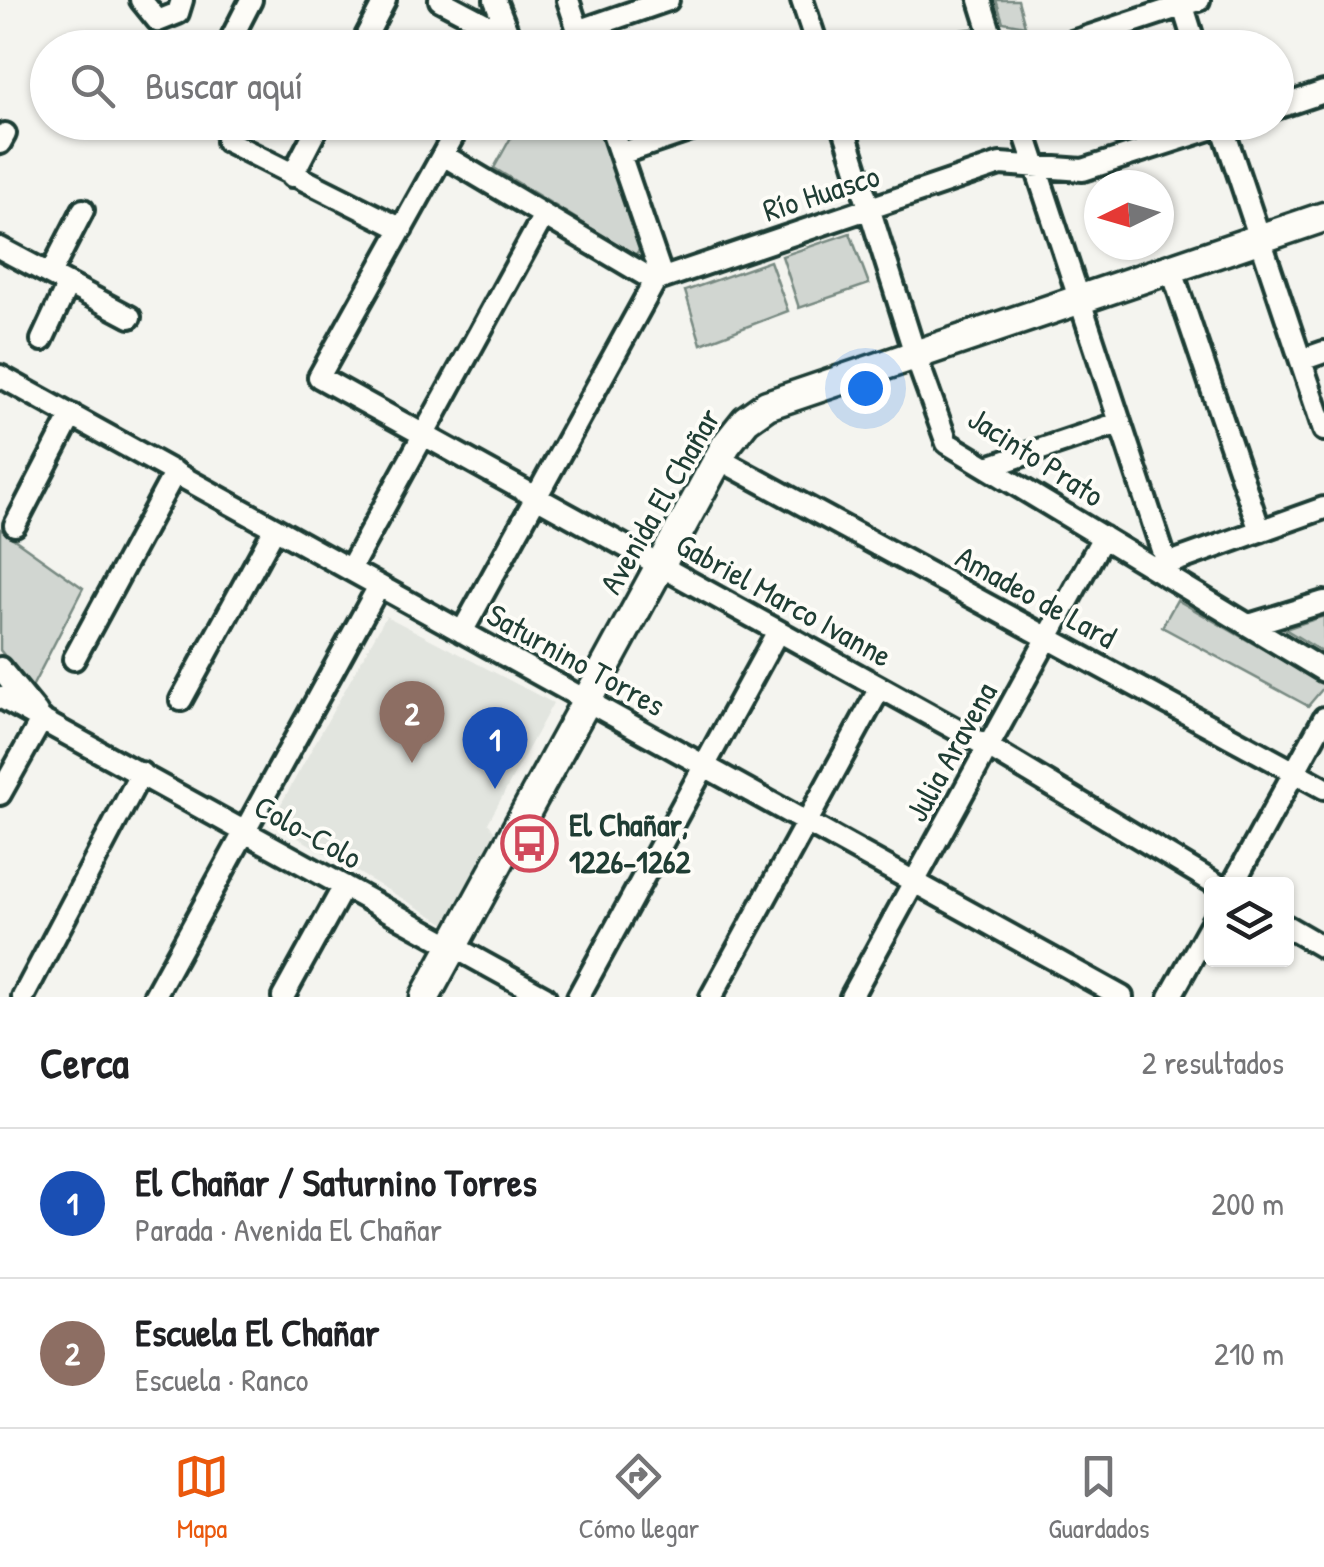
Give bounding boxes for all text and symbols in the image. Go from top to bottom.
search box [30,30,1294,140]
icon: search [65,58,120,113]
text: Buscar aquí [145,59,303,111]
street label: Río Huasco [757,154,885,231]
north arrow [1084,170,1174,260]
your location [840,363,891,414]
street label: Jacinto Prato [960,397,1113,517]
street label: Avenida El Chañar [589,400,730,602]
street label: Gabriel Marco Ivanne [669,523,900,677]
street label: Amadeo de Lard [948,535,1124,658]
street label: Saturnino Torres [480,593,673,726]
street label: Julia Aravena [895,674,1007,829]
pin: 2 [380,680,444,763]
pin: 1 [462,706,528,789]
street label: Colo-Colo [247,784,370,879]
place label: El Chañar, 1226-1262 [569,803,692,883]
bus stop icon: El Chañar, 1226-1262 [500,813,560,873]
map controls [1204,877,1294,967]
button: layers [1204,877,1294,967]
text: Cerca [40,1034,129,1091]
text: 2 resultados [1142,1041,1284,1084]
text: El Chañar / Saturnino Torres [135,1156,537,1208]
text: 1 [67,1182,78,1225]
text: 200 m [1211,1182,1284,1225]
text: Parada · Avenida El Chañar [135,1208,442,1251]
text: Escuela El Chañar [135,1306,379,1358]
text: 2 [65,1332,80,1375]
text: 210 m [1214,1332,1284,1375]
text: Escuela · Ranco [135,1358,308,1401]
tab: Mapa [174,1449,229,1547]
tab: Cómo llegar [578,1449,699,1547]
tab: Guardados [1048,1449,1149,1547]

